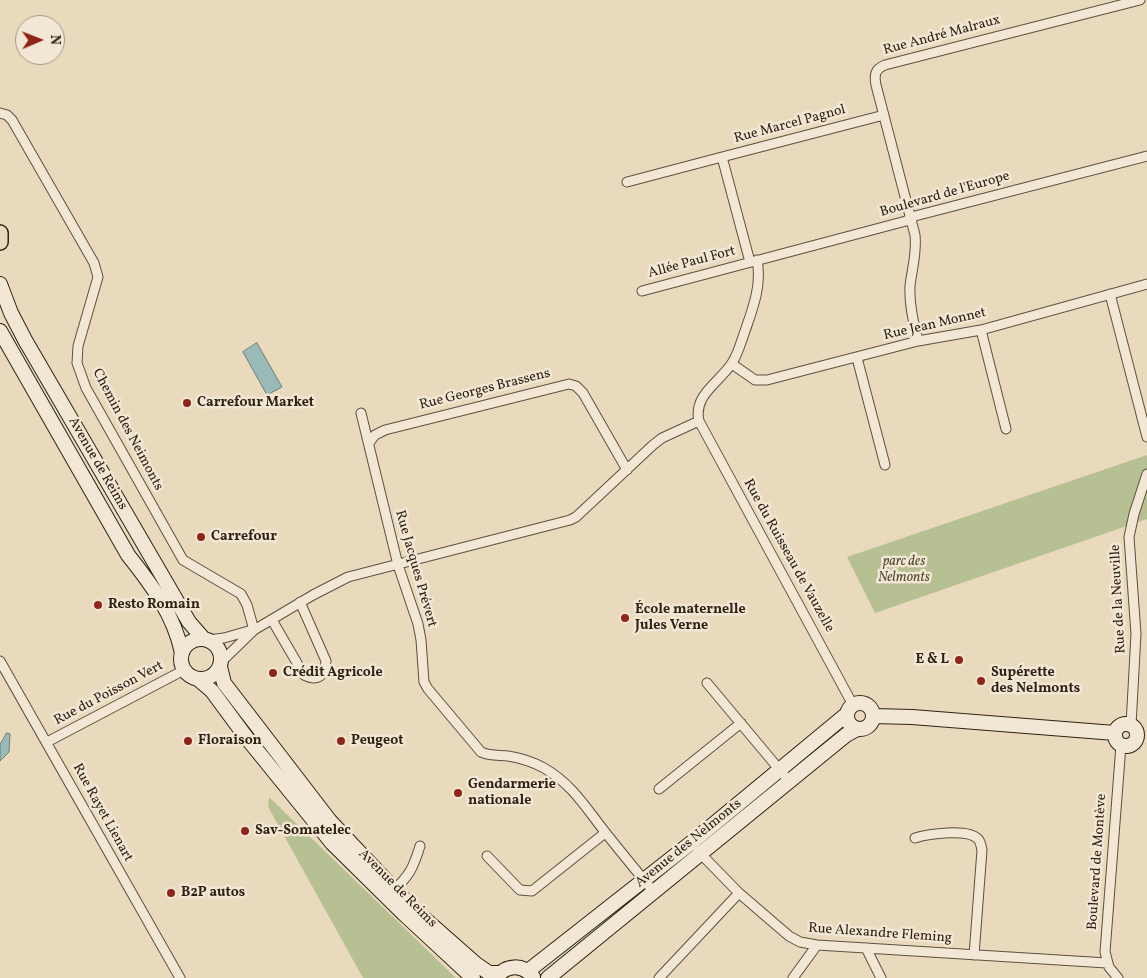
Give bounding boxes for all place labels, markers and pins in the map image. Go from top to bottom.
place label: Carrefour Market [197,395,314,411]
marker: Carrefour Market [181,397,193,409]
place label: Carrefour [211,529,277,545]
marker: Carrefour [195,531,207,543]
place label: Resto Romain [108,597,200,613]
marker: Resto Romain [92,599,104,611]
place label: École maternelle Jules Verne [635,602,746,634]
marker: École maternelle Jules Verne [619,612,631,624]
place label: E & L [915,652,949,668]
marker: E & L [953,654,965,666]
place label: Crédit Agricole [283,665,383,681]
place label: Supérette des Nelmonts [991,665,1080,698]
marker: Crédit Agricole [267,667,279,679]
marker: Supérette des Nelmonts [975,675,987,687]
place label: Floraison [198,733,262,749]
place label: Peugeot [351,733,403,749]
marker: Floraison [182,735,194,747]
marker: Peugeot [335,735,347,747]
place label: Gendarmerie nationale [468,777,556,810]
marker: Gendarmerie nationale [452,787,464,799]
place label: Sav-Somatelec [255,823,351,839]
marker: Sav-Somatelec [239,825,251,837]
place label: B2P autos [181,885,245,901]
marker: B2P autos [165,887,177,899]

